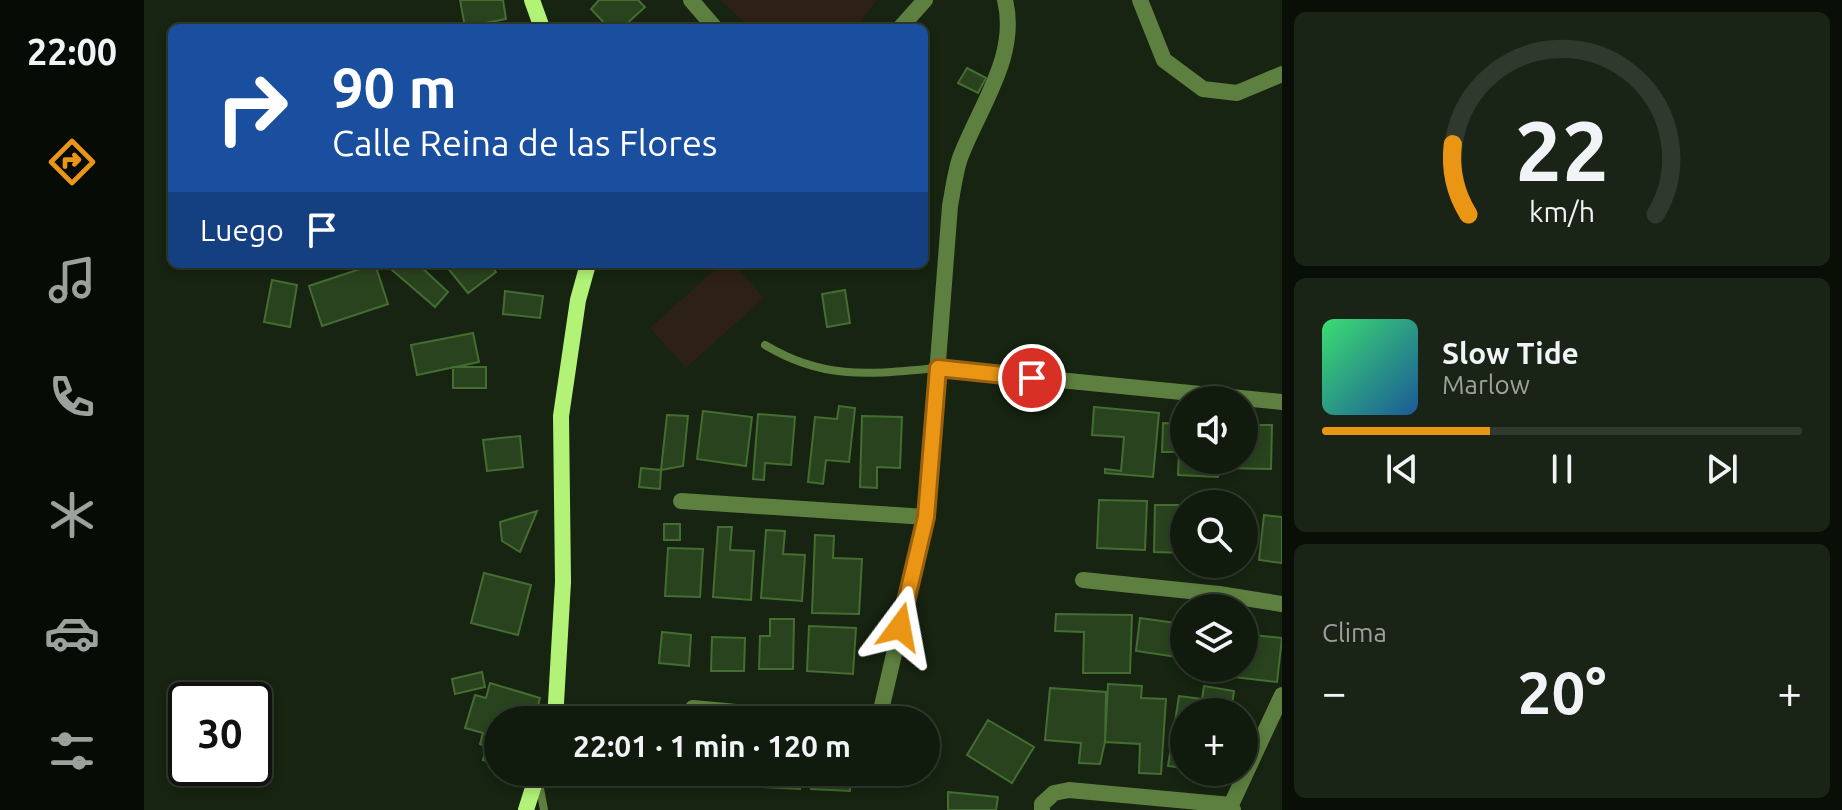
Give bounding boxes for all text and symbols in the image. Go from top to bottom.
text: 22:00 [27,31,117,72]
icon: right [200,56,304,160]
text: 90 m [332,56,457,119]
text: 22 [1515,103,1609,197]
text: Calle Reina de las Flores [332,122,717,163]
icon: directions [44,134,100,190]
text: km/h [1529,195,1595,227]
icon: arrive [300,208,344,252]
text: Luego [200,213,284,247]
icon: music [44,252,100,308]
text: Slow Tide [1442,336,1579,370]
pin [998,344,1066,412]
icon: arrive [1010,356,1054,400]
icon: phone [44,369,100,425]
text: Marlow [1442,370,1530,399]
map controls [1170,386,1258,786]
button: sound [1170,386,1258,474]
icon: previous [1380,447,1424,491]
icon: pause [1540,447,1584,491]
icon: next [1700,447,1744,491]
icon: climate [44,487,100,543]
button: search [1170,490,1258,578]
position arrow [858,585,942,669]
button: layers [1170,594,1258,682]
icon: car [44,605,100,661]
text: Clima [1322,618,1387,647]
text: 20° [1518,658,1606,725]
text: − [1322,667,1347,716]
text: + [1777,667,1802,716]
speed limit sign: 30 [168,682,272,786]
button: + [1170,698,1258,786]
icon: filters [44,723,100,779]
text: 22:01 · 1 min · 120 m [573,729,851,763]

